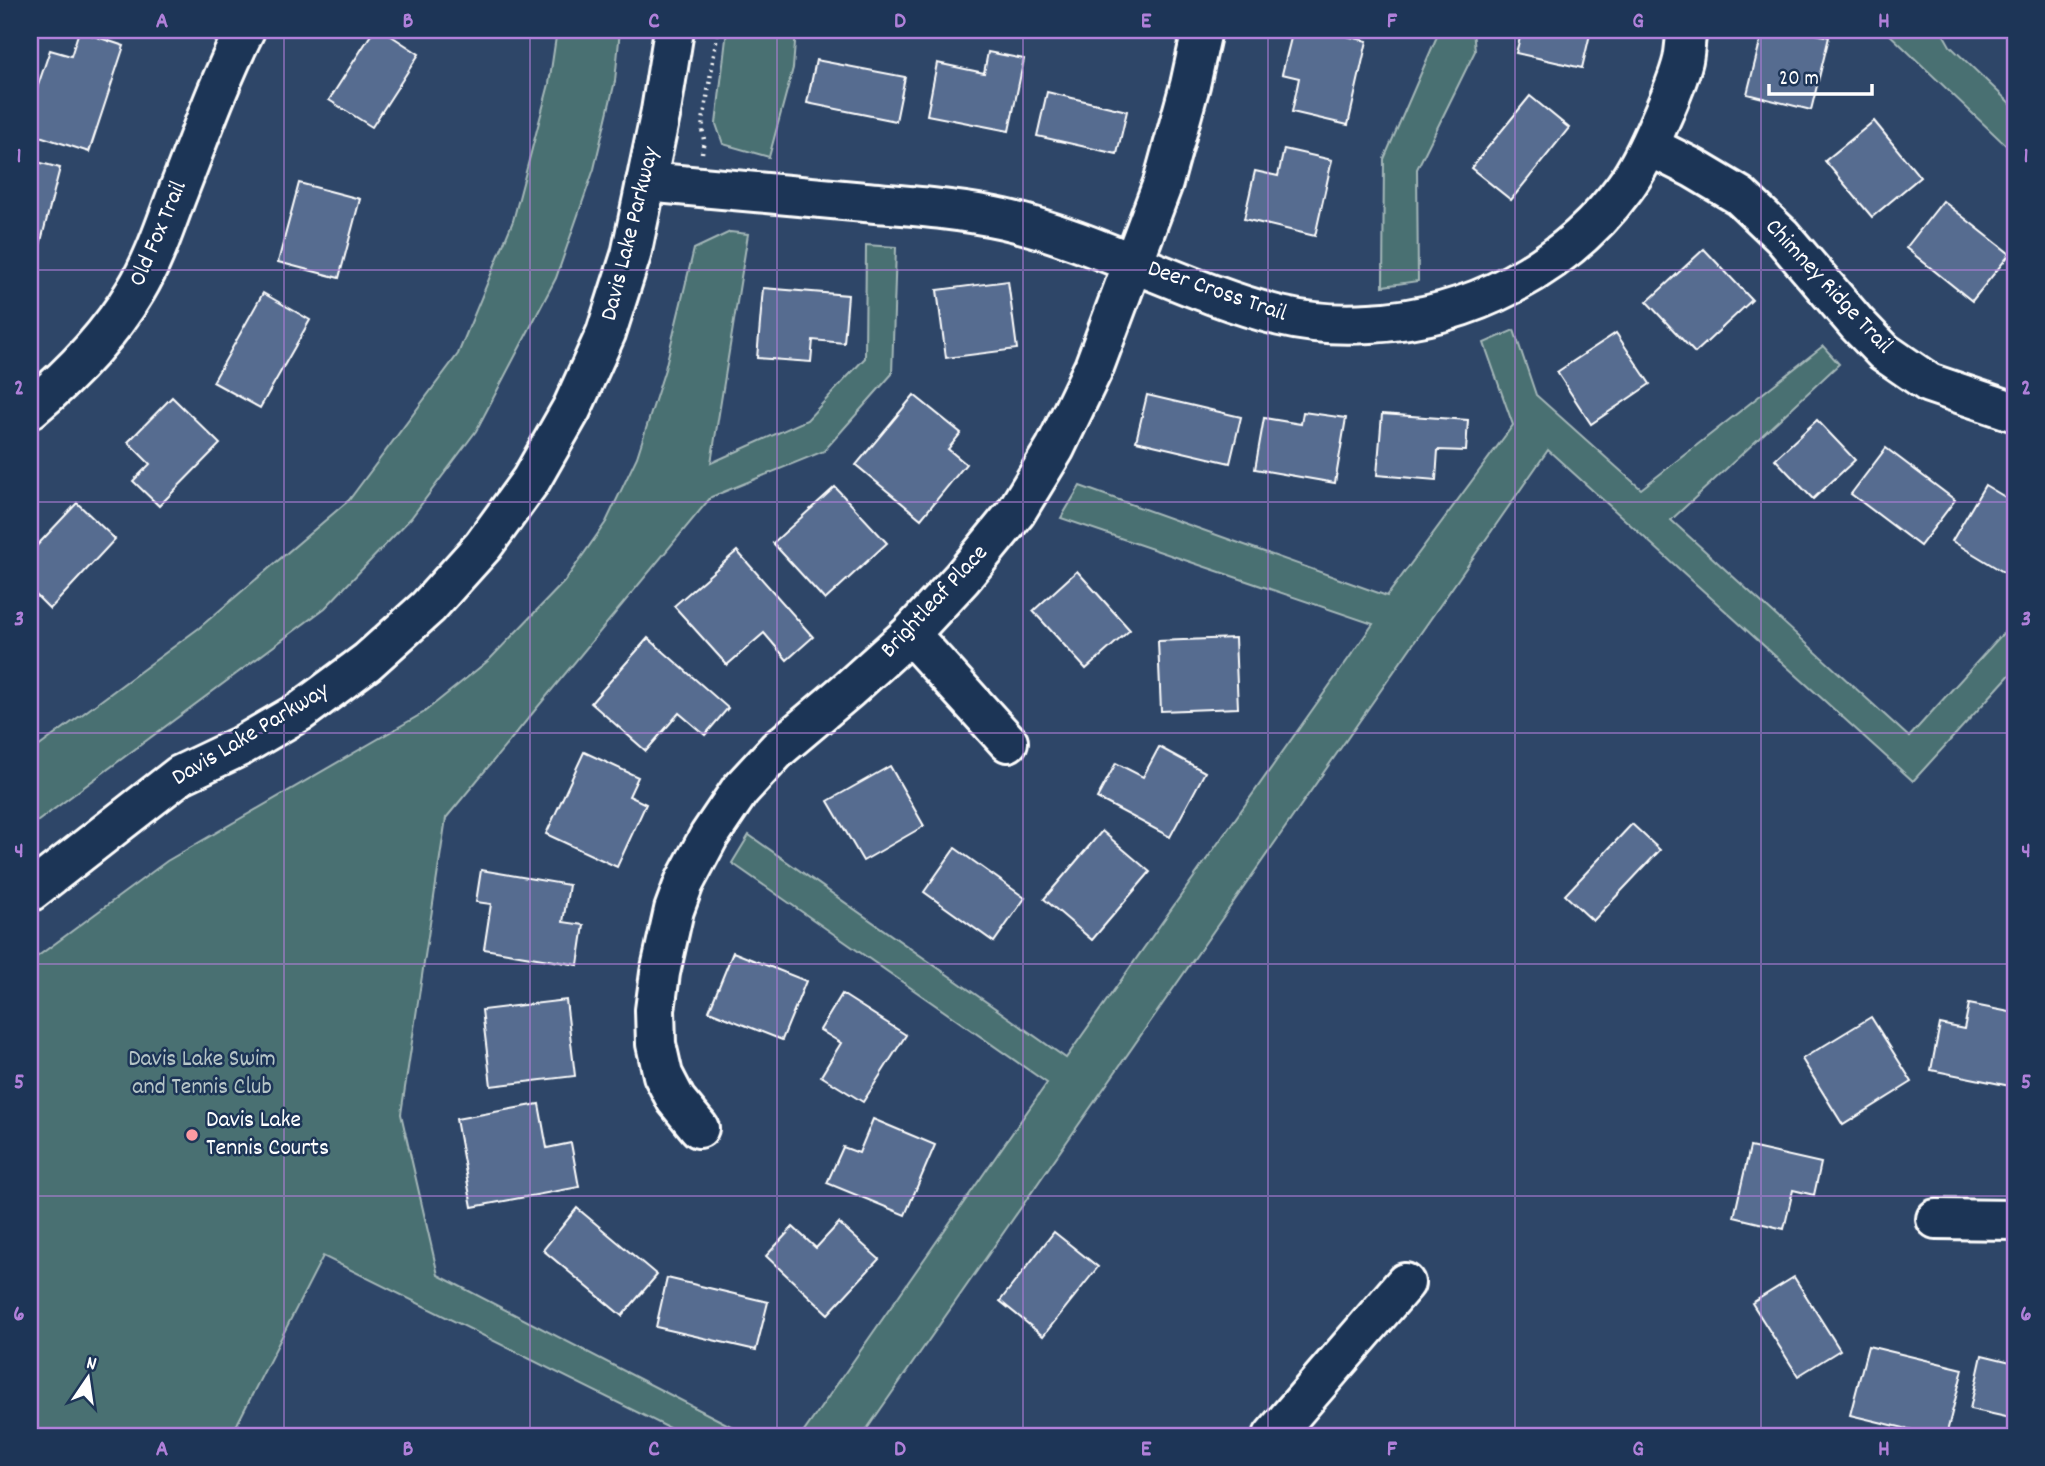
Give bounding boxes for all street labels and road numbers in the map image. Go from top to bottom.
street label: Davis Lake Parkway [593,142,669,324]
street label: Old Fox Trail [121,176,197,292]
street label: Chimney Ridge Trail [1756,212,1900,363]
street label: Deer Cross Trail [1143,252,1291,332]
street label: Brightleaf Place [873,538,997,666]
street label: Davis Lake Parkway [166,674,337,795]

